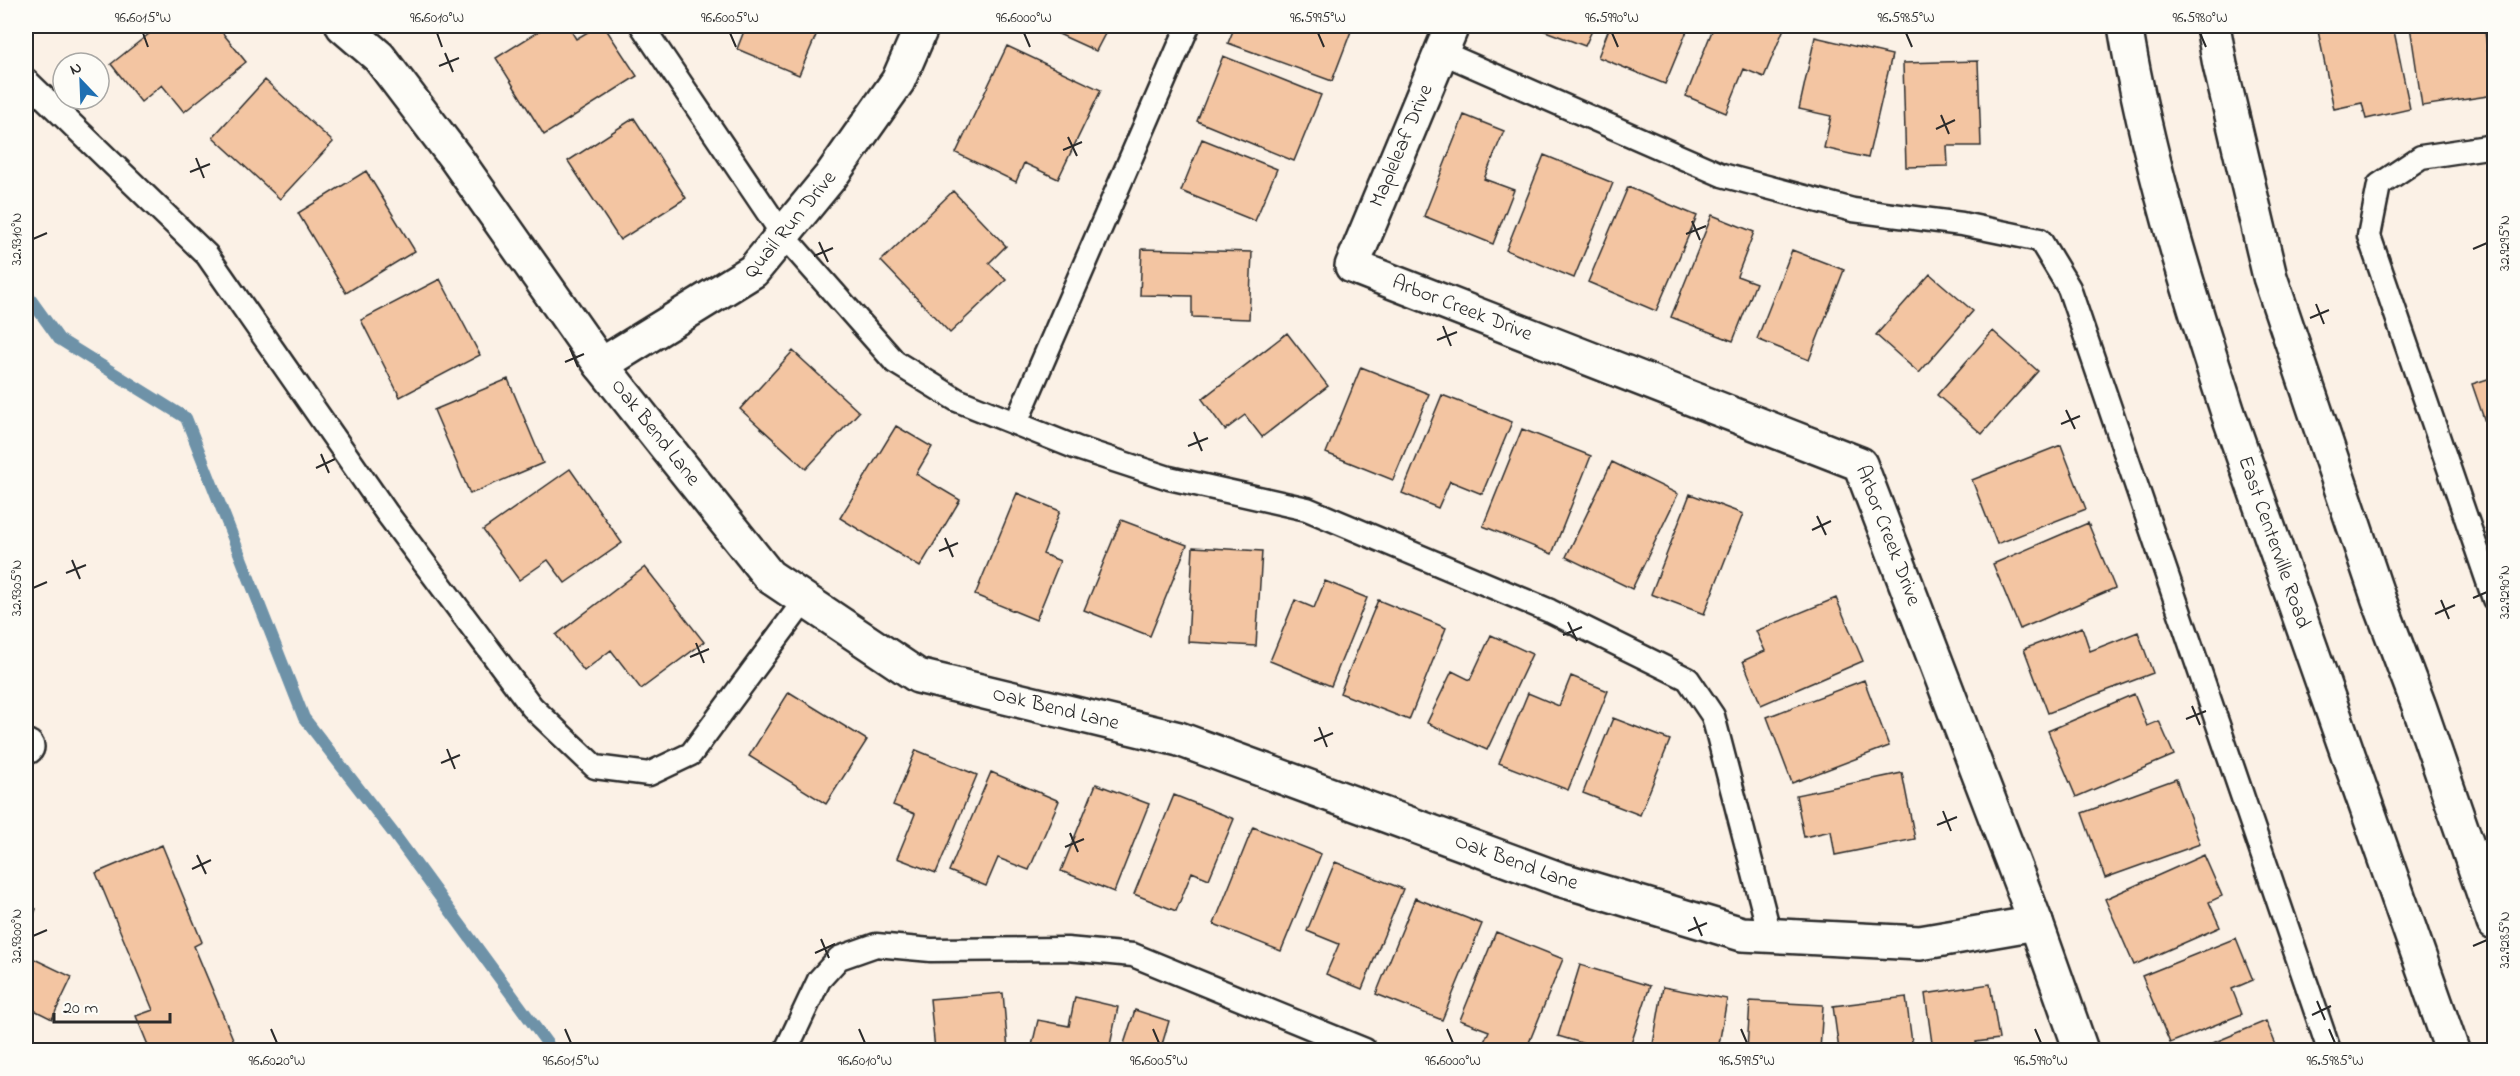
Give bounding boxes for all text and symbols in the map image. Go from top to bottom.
text: 96.6015°W [115,7,171,29]
text: 96.6010°W [410,7,464,29]
text: 96.6005°W [701,7,759,29]
text: 96.6000°W [996,7,1052,29]
text: 96.5995°W [1290,7,1346,29]
text: 96.5990°W [1585,7,1639,29]
text: 96.5985°W [1877,7,1935,29]
text: 96.5980°W [2172,7,2228,29]
north arrow [51,51,111,111]
text: N [66,56,86,82]
street label: Mapleleaf Drive [1363,79,1442,212]
street label: Quail Run Drive [739,164,845,287]
text: 32.9310°N [6,213,28,265]
text: 32.9295°N [2494,215,2516,271]
street label: Arbor Creek Drive [1387,268,1537,350]
street label: Oak Bend Lane [603,373,707,493]
street label: East Centerville Road [2229,452,2318,633]
street label: Arbor Creek Drive [1847,461,1928,611]
text: 32.9305°N [6,560,28,616]
text: 32.9290°N [2494,565,2516,619]
street label: Oak Bend Lane [989,679,1123,739]
street label: Oak Bend Lane [1450,827,1582,899]
text: 32.9300°N [6,909,28,963]
text: 32.9285°N [2494,911,2516,969]
scale bar [54,986,170,1024]
text: 20 m [63,996,98,1022]
text: 96.6020°W [249,1050,305,1072]
text: 96.6015°W [543,1050,599,1072]
text: 96.6010°W [838,1050,892,1072]
text: 96.6005°W [1130,1050,1188,1072]
text: 96.6000°W [1425,1050,1481,1072]
text: 96.5995°W [1719,1050,1775,1072]
text: 96.5990°W [2014,1050,2068,1072]
text: 96.5985°W [2306,1050,2364,1072]

